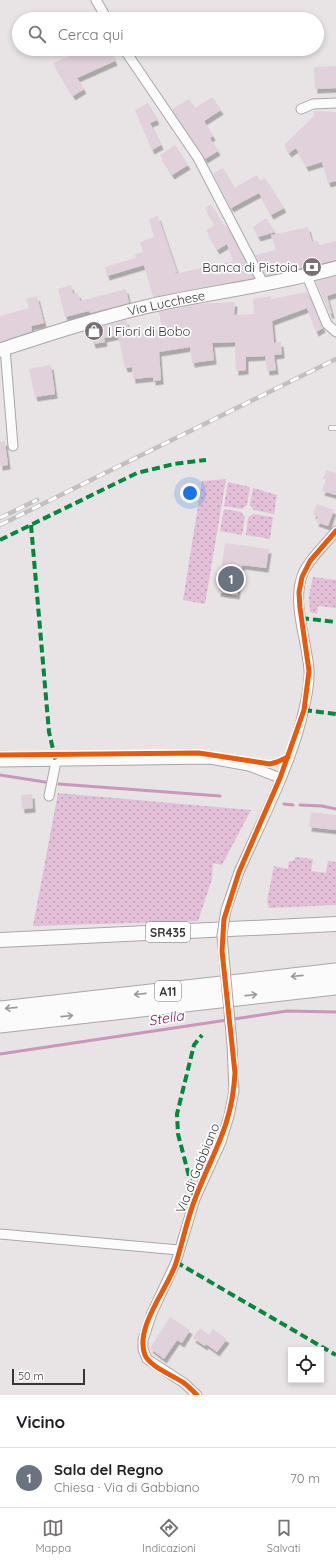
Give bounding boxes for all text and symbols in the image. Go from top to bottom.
search box [12,12,324,56]
icon: search [26,23,48,45]
text: Cerca qui [58,25,124,44]
bank icon: Banca di Pistoia [301,256,323,278]
place label: Banca di Pistoia [202,259,298,275]
street label: Via Lucchese [126,287,206,319]
shop icon: I Fiori di Bobo [83,320,105,342]
place label: I Fiori di Bobo [108,323,191,339]
your location [180,483,200,503]
pin: 1 [218,564,244,594]
road number: SR435 [146,922,190,942]
one-way arrow [291,972,304,980]
road number: A11 [155,981,181,1001]
one-way arrow [134,990,147,998]
one-way arrow [244,992,257,999]
one-way arrow [5,1005,18,1012]
water label: Stella [147,1006,186,1030]
one-way arrow [60,1012,73,1020]
street label: Via di Gabbiano [172,1120,222,1215]
map controls [288,1347,324,1383]
button: locate [288,1347,324,1383]
scale bar [12,1367,85,1386]
text: 50 m [18,1369,44,1383]
text: Vicino [16,1411,65,1432]
text: Sala del Regno [54,1460,163,1479]
text: 1 [26,1470,32,1486]
text: 70 m [290,1470,320,1486]
text: Chiesa · Via di Gabbiano [54,1479,200,1495]
tab: Mappa [36,1517,71,1555]
tab: Indicazioni [142,1517,196,1555]
tab: Salvati [267,1517,300,1555]

